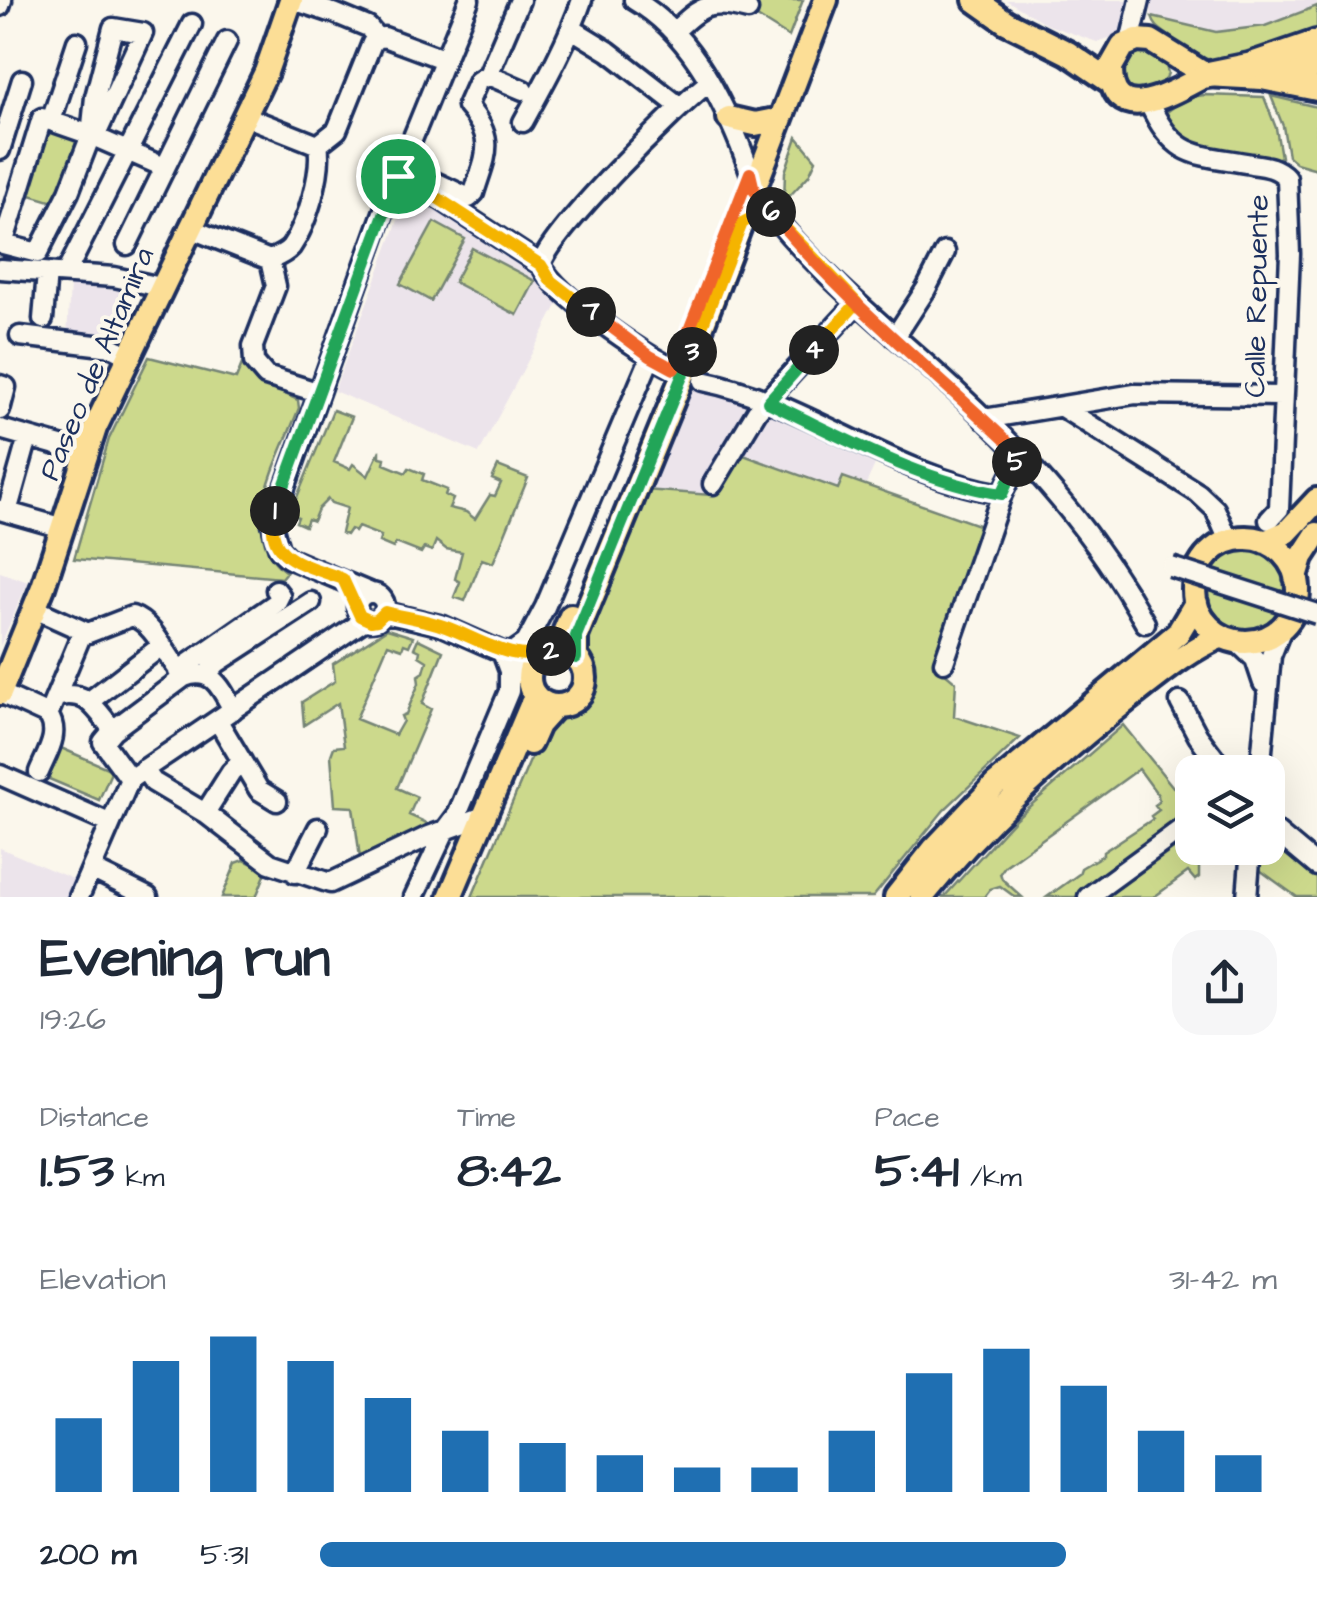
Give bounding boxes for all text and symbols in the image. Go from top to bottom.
pin [356,134,441,219]
icon: arrive [371,149,426,204]
pin: 6 [746,187,796,237]
text: 6 [762,192,780,231]
street label: Calle Repuente [1234,194,1280,398]
street label: Paseo de Altamira [29,241,165,487]
pin: 7 [566,287,616,337]
text: 7 [582,292,600,331]
pin: 4 [789,325,839,375]
pin: 3 [667,327,717,377]
text: 4 [804,330,824,369]
text: 3 [685,332,699,371]
pin: 5 [992,437,1042,487]
text: 5 [1007,442,1027,481]
pin: 1 [250,486,300,536]
text: 1 [273,491,277,530]
pin: 2 [526,626,576,676]
text: 2 [543,631,559,670]
map controls [1175,755,1285,865]
button: layers [1175,755,1285,865]
text: Evening run [40,921,330,997]
button: share [1172,930,1277,1035]
text: 19:26 [40,997,106,1042]
text: Distance [40,1098,149,1137]
text: Time [457,1098,516,1137]
text: Pace [875,1098,940,1137]
text: 1.53 [40,1137,114,1206]
text: 8:42 [457,1137,561,1206]
text: 5:41 [875,1137,959,1206]
text: km [114,1158,164,1197]
text: /km [959,1158,1022,1197]
text: Elevation [40,1257,166,1302]
text: 31–42 m [1169,1257,1277,1302]
text: 200 m [40,1532,136,1577]
text: 5:31 [200,1532,248,1577]

